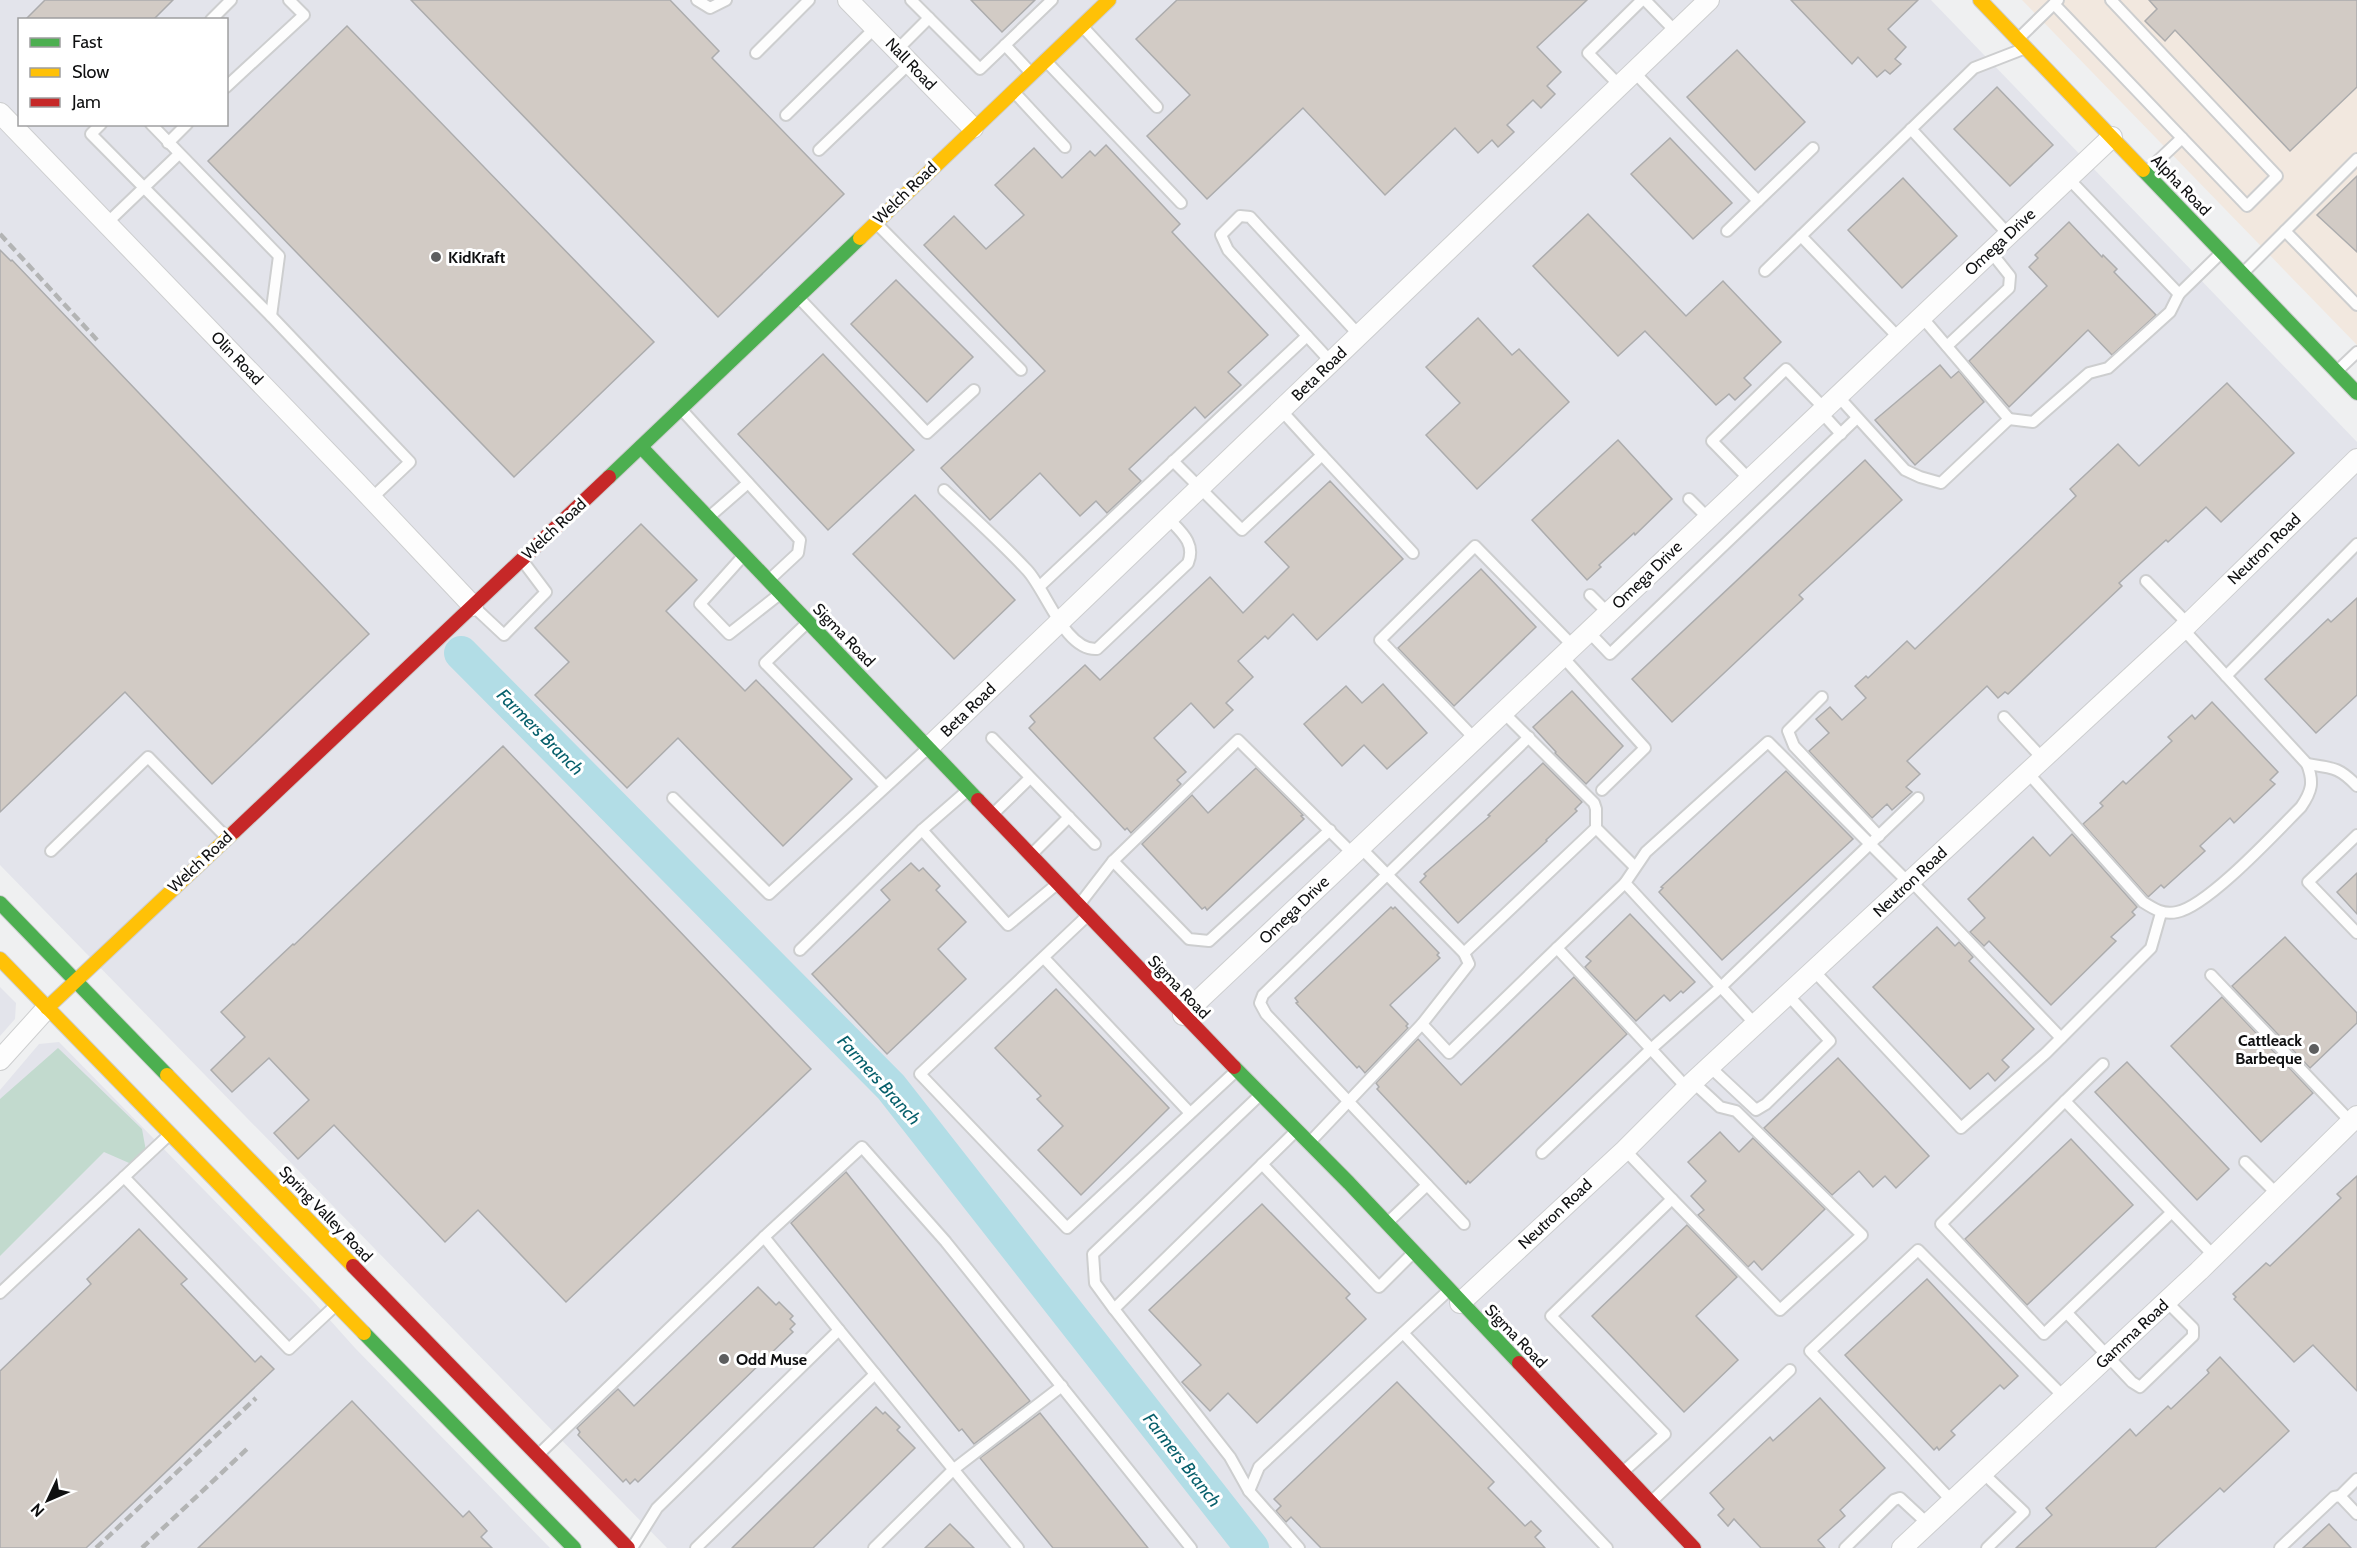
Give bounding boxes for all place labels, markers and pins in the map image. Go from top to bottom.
place label: KidKraft [448,248,506,267]
marker: KidKraft [429,250,443,264]
place label: Cattleack Barbeque [2235,1031,2302,1068]
marker: Cattleack Barbeque [2307,1042,2321,1056]
place label: Odd Muse [736,1350,807,1369]
marker: Odd Muse [717,1352,731,1366]

